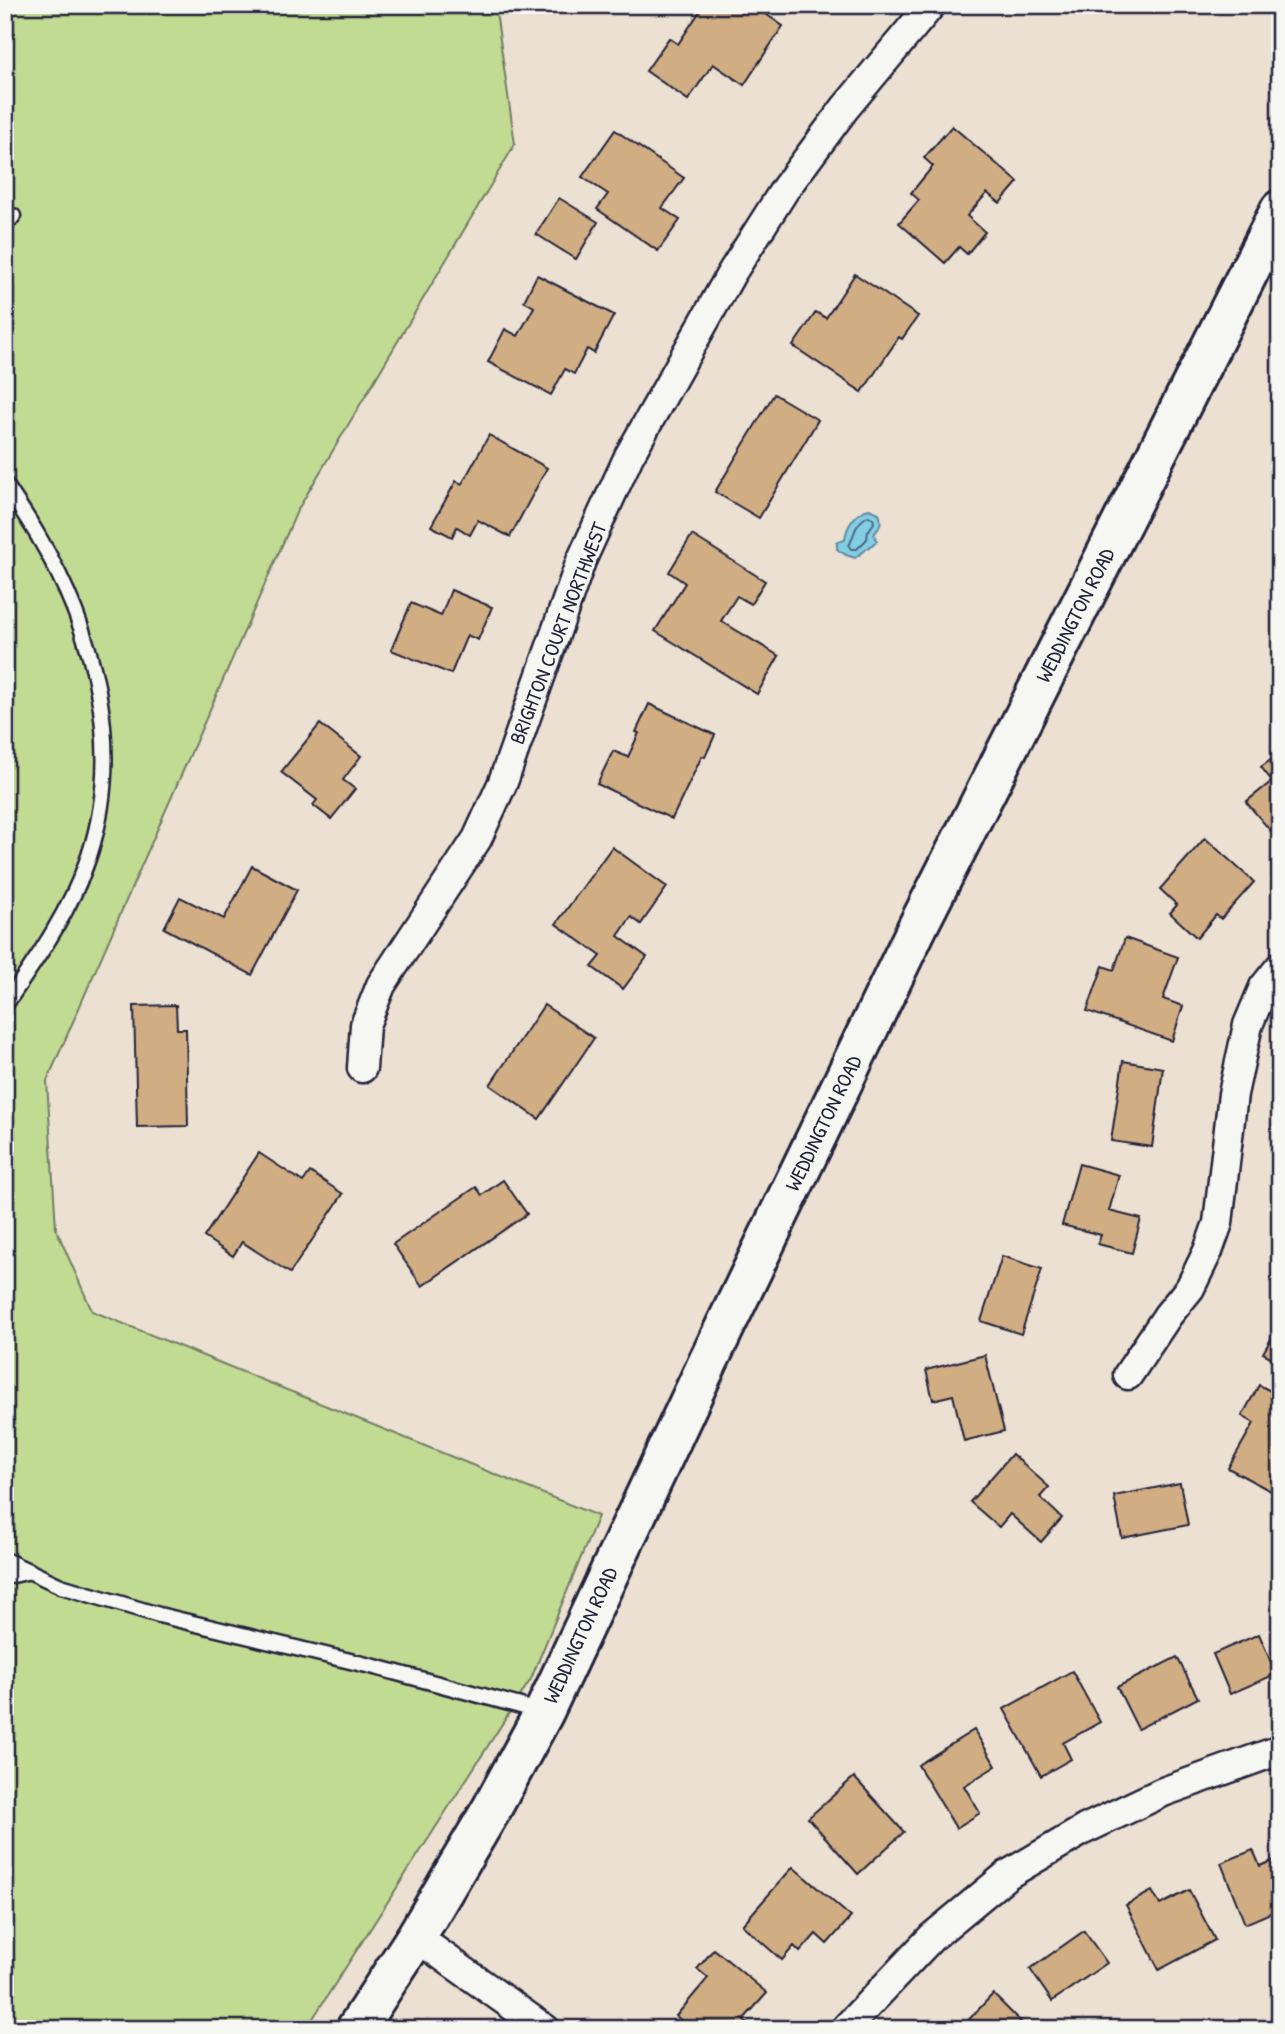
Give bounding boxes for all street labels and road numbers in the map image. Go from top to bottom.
street label: BRIGHTON COURT NORTHWEST [502,517,614,748]
street label: WEDDINGTON ROAD [1029,543,1121,687]
street label: WEDDINGTON ROAD [778,1050,868,1196]
street label: WEDDINGTON ROAD [536,1562,624,1708]

